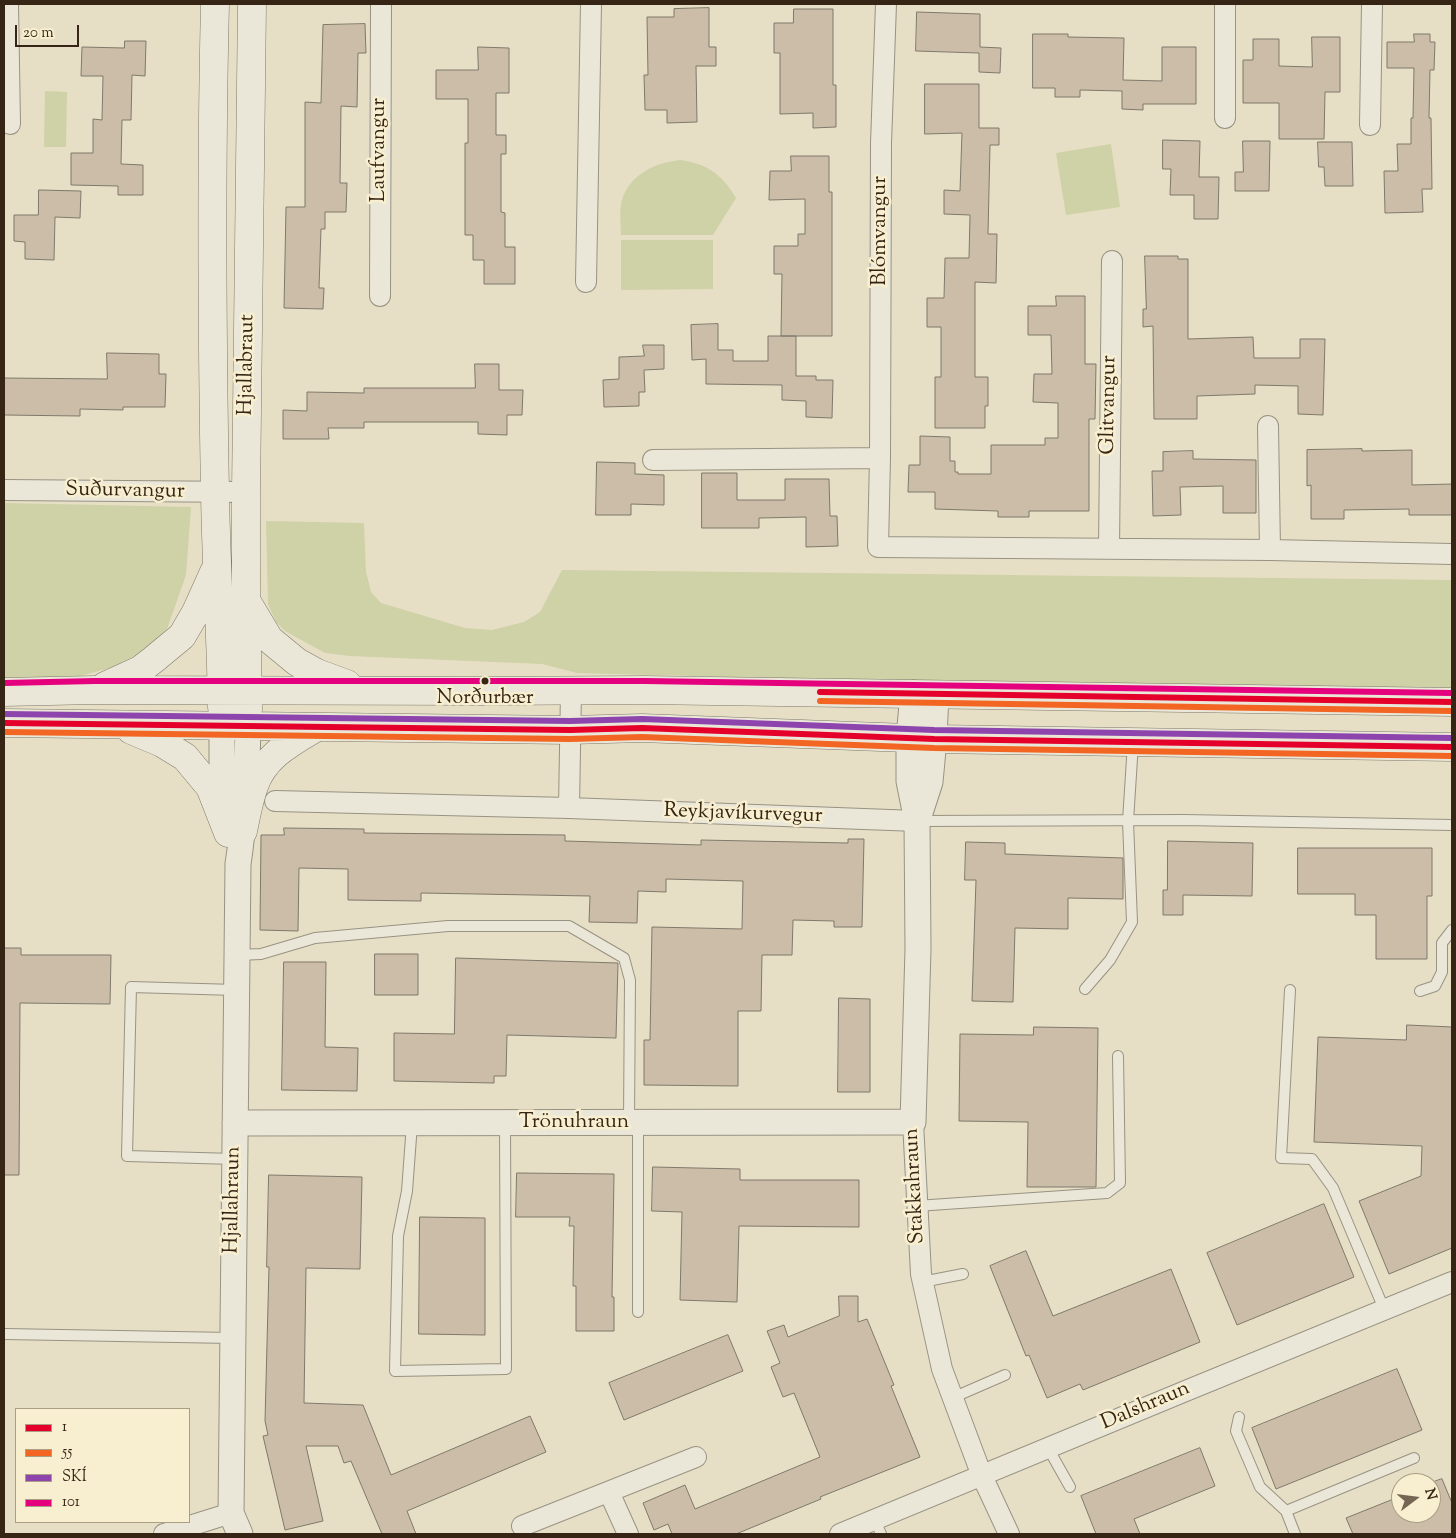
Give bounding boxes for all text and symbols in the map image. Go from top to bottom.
scale bar [18,15,81,47]
text: 20 m [23,23,54,44]
street label: Laufvangur [367,98,393,202]
street label: Blómvangur [868,176,894,286]
street label: Hjallabraut [235,314,261,416]
street label: Glitvangur [1097,355,1123,455]
street label: Suðurvangur [65,478,185,506]
marker: Norðurbær [480,676,490,686]
place label: Norðurbær [437,688,533,712]
street label: Reykjavíkurvegur [663,800,823,830]
street label: Trönuhraun [519,1110,629,1136]
street label: Stakkahraun [900,1128,932,1244]
street label: Hjallahraun [220,1146,248,1254]
street label: Dalshraun [1098,1377,1194,1437]
legend [15,1408,190,1523]
text: 1 [62,1417,67,1438]
text: 55 [62,1442,72,1463]
text: SKÍ [62,1467,87,1488]
north arrow [1391,1473,1441,1523]
text: N [1418,1486,1441,1502]
text: 101 [62,1492,80,1513]

